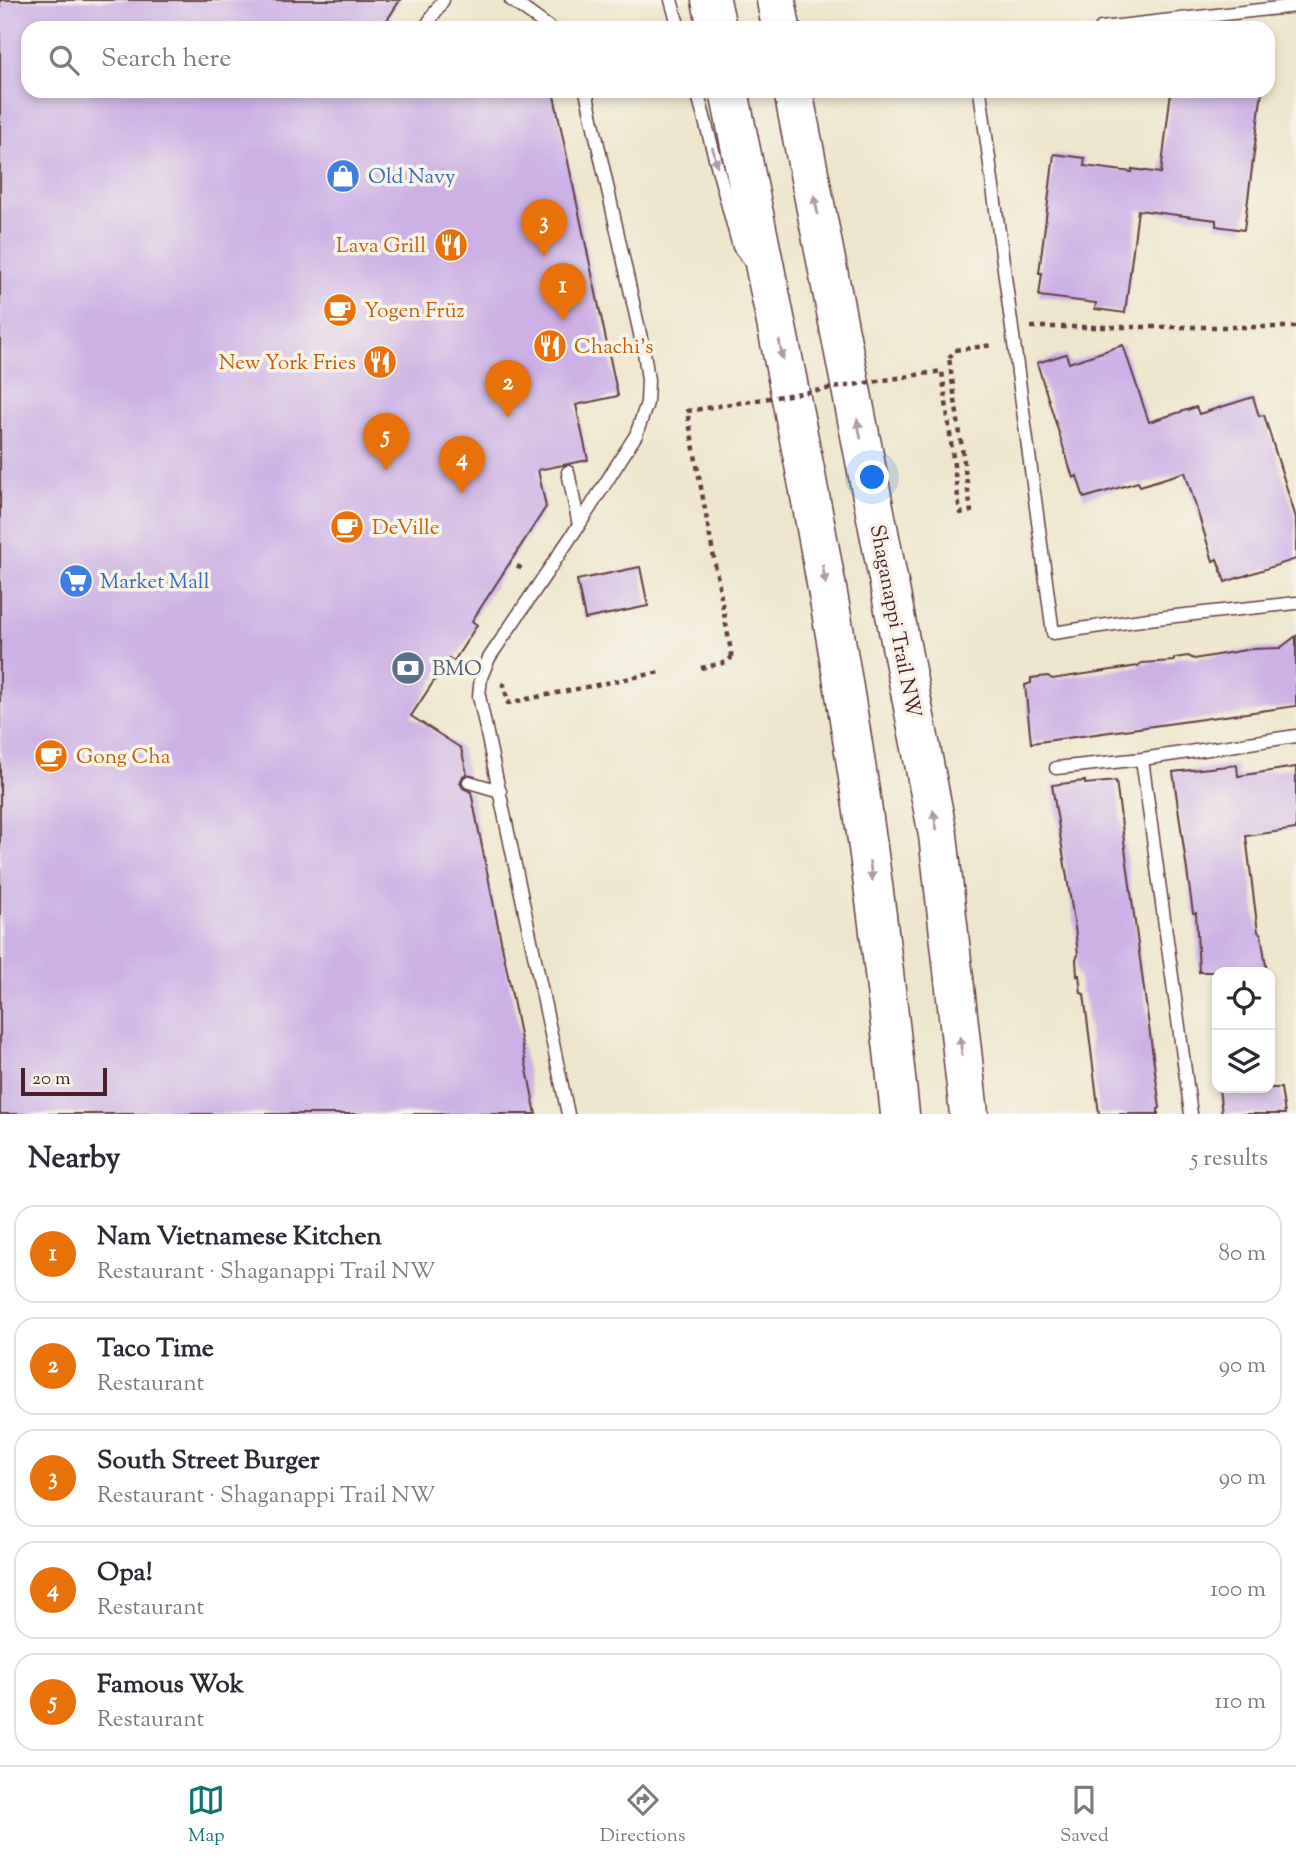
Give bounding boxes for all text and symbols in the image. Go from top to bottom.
search box [21,21,1275,98]
icon: search [45,41,83,79]
text: Search here [101,41,231,78]
one-way arrow [710,147,720,168]
shop icon: Old Navy [324,157,362,195]
place label: Old Navy [368,163,456,193]
one-way arrow [810,194,821,216]
pin: 3 [521,199,567,257]
restaurant icon: Lava Grill [432,226,470,264]
place label: Lava Grill [336,232,426,262]
pin: 1 [540,263,586,321]
cafe icon: Yogen Früz [321,291,359,329]
place label: Yogen Früz [364,297,464,327]
restaurant icon: Chachi's [531,327,569,365]
place label: Chachi's [574,333,653,363]
one-way arrow [776,339,787,361]
restaurant icon: New York Fries [361,343,399,381]
place label: New York Fries [219,349,356,379]
pin: 2 [485,360,531,418]
pin: 5 [363,413,409,471]
one-way arrow [853,418,864,440]
pin: 4 [439,436,485,494]
your location [855,460,889,494]
cafe icon: DeVille [328,508,366,546]
place label: DeVille [372,514,440,544]
street label: Shaganappi Trail NW [861,522,928,721]
supermarket icon: Market Mall [57,562,95,600]
one-way arrow [819,563,830,585]
place label: Market Mall [100,568,210,598]
bank icon: BMO [389,649,427,687]
place label: BMO [432,655,482,685]
cafe icon: Gong Cha [32,737,70,775]
place label: Gong Cha [76,743,171,773]
one-way arrow [929,809,940,831]
one-way arrow [866,860,877,882]
map controls [1212,967,1275,1093]
button: locate [1212,967,1275,1030]
button: layers [1212,1030,1275,1093]
one-way arrow [956,1035,967,1057]
scale bar [21,1065,107,1097]
text: 20 m [32,1066,71,1093]
text: Nearby [28,1138,120,1181]
text: 5 results [1191,1143,1268,1176]
text: Nam Vietnamese Kitchen [97,1219,382,1256]
text: 1 [49,1238,57,1271]
text: 80 m [1218,1238,1266,1271]
text: Restaurant · Shaganappi Trail NW [97,1256,435,1289]
text: Taco Time [97,1331,214,1368]
text: 2 [48,1350,58,1383]
text: 90 m [1219,1350,1266,1383]
text: Restaurant [97,1368,204,1401]
text: South Street Burger [97,1443,320,1480]
text: 3 [48,1462,58,1495]
text: 90 m [1219,1462,1266,1495]
text: Restaurant · Shaganappi Trail NW [97,1480,435,1513]
text: Opa! [97,1555,153,1592]
text: 4 [47,1574,59,1607]
text: 100 m [1210,1574,1266,1607]
text: Restaurant [97,1592,204,1625]
text: Famous Wok [97,1667,244,1704]
text: 5 [49,1686,57,1719]
text: 110 m [1215,1686,1266,1719]
text: Restaurant [97,1704,204,1737]
tab: Map [187,1781,225,1850]
tab: Directions [600,1781,685,1850]
tab: Saved [1060,1781,1109,1850]

